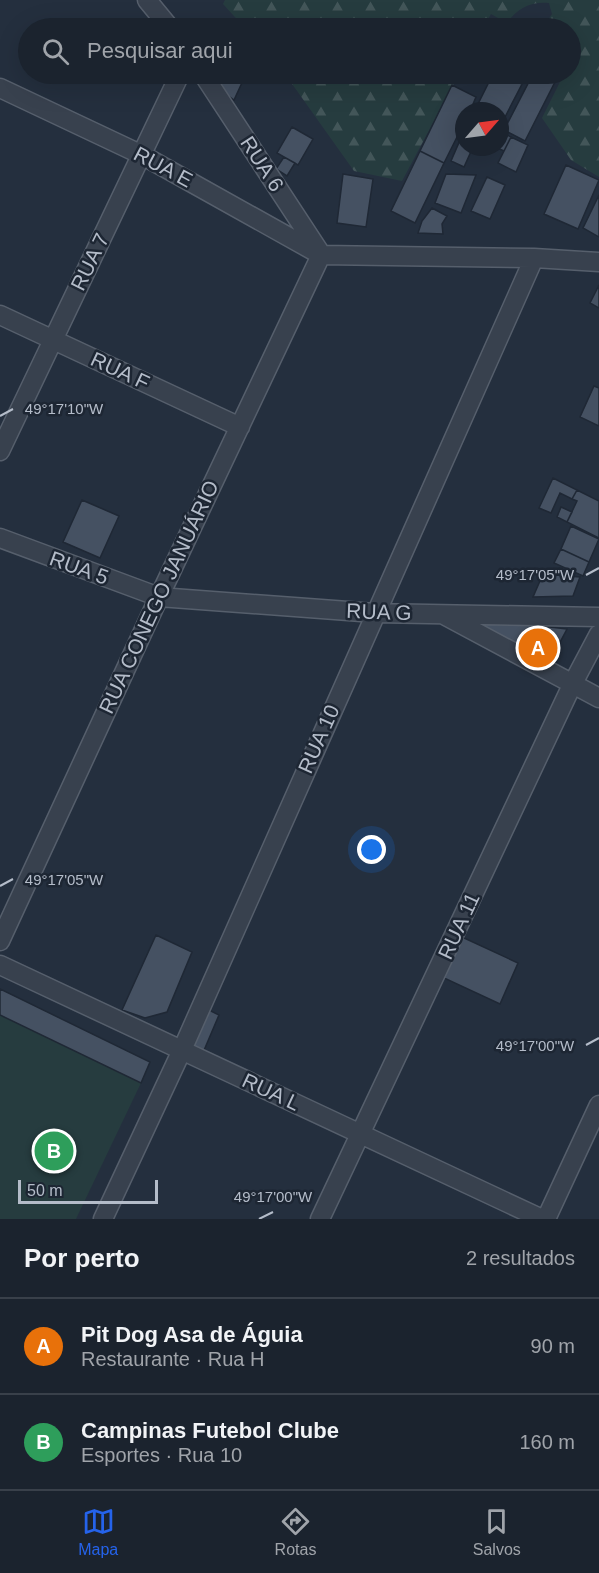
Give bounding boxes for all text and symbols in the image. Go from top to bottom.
search box [18,18,581,84]
icon: search [39,35,72,68]
text: Pesquisar aqui [87,38,233,63]
north arrow [455,102,509,156]
street label: RUA 6 [236,132,289,195]
street label: RUA E [130,142,196,192]
street label: RUA 7 [66,229,113,294]
street label: RUA F [87,347,153,394]
text: 49°17'10"W [25,400,104,417]
street label: RUA CONEGO JANUÁRIO [94,477,223,717]
street label: RUA 5 [47,546,112,589]
text: 49°17'05"W [496,566,575,583]
street label: RUA G [346,599,412,624]
pin: A [518,626,558,670]
street label: RUA 10 [293,701,344,777]
your location [357,835,386,864]
text: 49°17'05"W [25,871,104,888]
street label: RUA 11 [433,889,484,963]
text: 49°17'00"W [496,1037,575,1054]
street label: RUA L [239,1068,304,1115]
pin: B [34,1128,74,1174]
scale bar [18,1177,158,1204]
text: 50 m [27,1182,63,1199]
text: 49°17'00"W [234,1188,313,1205]
text: Por perto [24,1243,140,1273]
text: 2 resultados [466,1247,575,1269]
text: Pit Dog Asa de Águia [81,1322,303,1347]
text: A [36,1335,51,1357]
text: 90 m [531,1335,575,1357]
text: Restaurante · Rua H [81,1348,264,1370]
text: Campinas Futebol Clube [81,1418,339,1443]
text: B [36,1431,51,1453]
text: 160 m [519,1431,575,1453]
text: Esportes · Rua 10 [81,1444,242,1466]
tab: Mapa [78,1505,118,1559]
tab: Rotas [275,1505,316,1559]
tab: Salvos [473,1505,521,1559]

